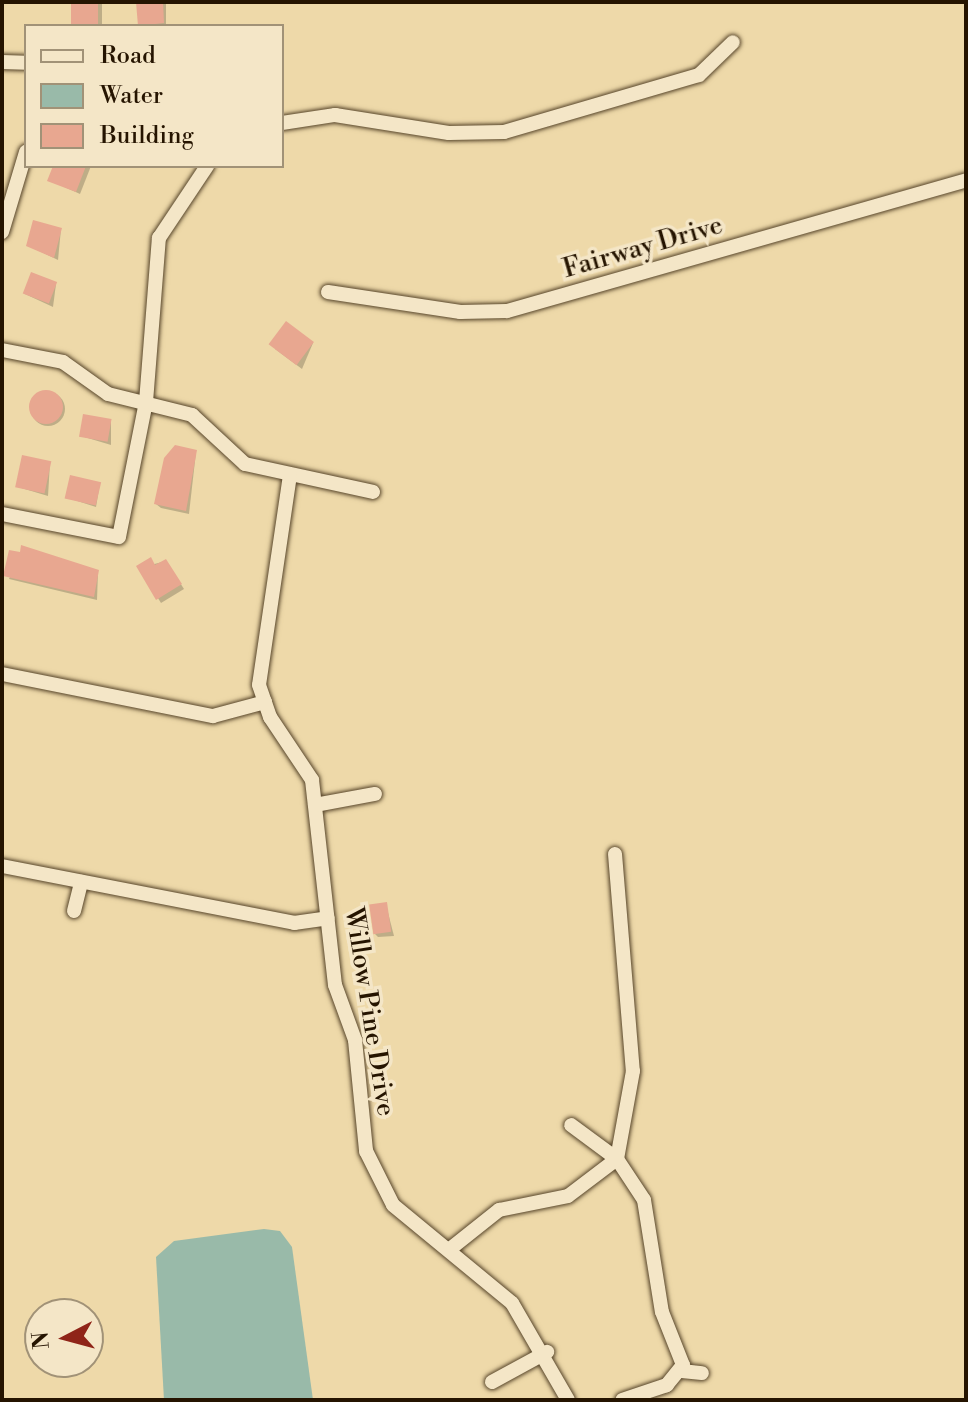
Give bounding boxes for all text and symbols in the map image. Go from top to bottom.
legend [24,24,284,168]
text: Road [100,41,156,71]
text: Water [100,81,163,111]
text: Building [100,121,194,151]
street label: Fairway Drive [560,210,726,286]
street label: Willow Pine Drive [337,906,401,1118]
north arrow [24,1298,104,1378]
text: N [27,1330,56,1350]

